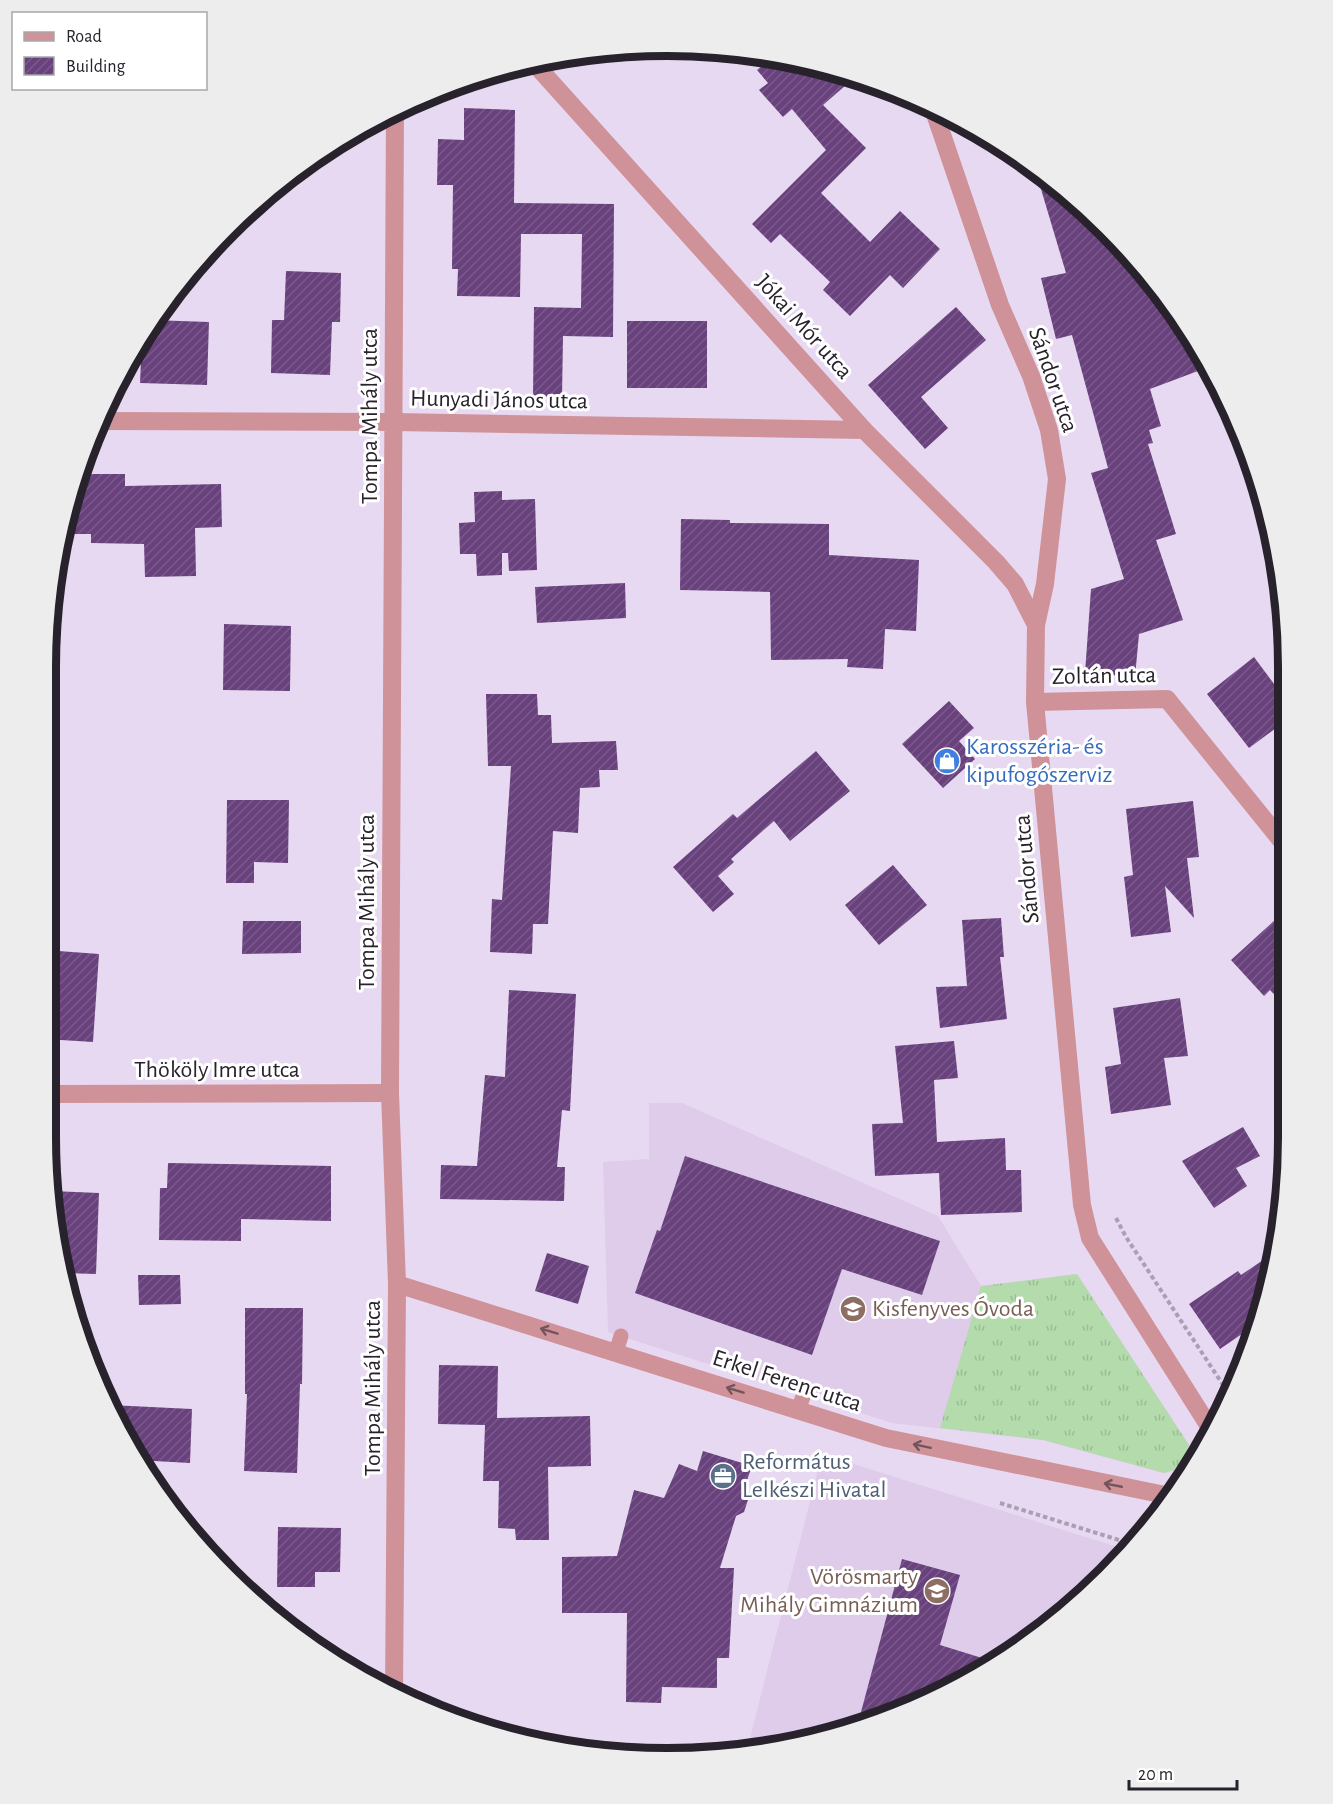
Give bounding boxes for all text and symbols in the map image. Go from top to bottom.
legend [12,12,207,90]
text: Road [66,28,102,46]
text: Building [66,58,126,76]
street label: Jókai Mór utca [751,270,857,384]
street label: Sándor utca [1024,324,1082,436]
street label: Tompa Mihály utca [358,328,382,504]
street label: Hunyadi János utca [410,386,588,414]
street label: Zoltán utca [1052,663,1156,689]
place label: Karosszéria- és kipufogószerviz [966,735,1113,787]
shop icon: Karosszéria- és kipufogószerviz [932,746,962,776]
street label: Sándor utca [1010,813,1044,925]
street label: Tompa Mihály utca [355,814,379,990]
street label: Thököly Imre utca [134,1058,300,1082]
school or university icon: Kisfenyves Óvoda [838,1294,868,1324]
place label: Kisfenyves Óvoda [872,1295,1034,1321]
street label: Tompa Mihály utca [361,1300,385,1476]
one-way arrow [540,1325,559,1336]
street label: Erkel Ferenc utca [709,1346,865,1416]
one-way arrow [726,1384,745,1395]
one-way arrow [913,1439,932,1451]
place label: Református Lelkészi Hivatal [742,1450,887,1502]
office icon: Református Lelkészi Hivatal [708,1461,738,1491]
one-way arrow [1104,1479,1123,1490]
place label: Vörösmarty Mihály Gimnázium [740,1565,918,1617]
school or university icon: Vörösmarty Mihály Gimnázium [922,1576,952,1606]
scale bar [1129,1753,1237,1791]
text: 20 m [1138,1766,1173,1784]

